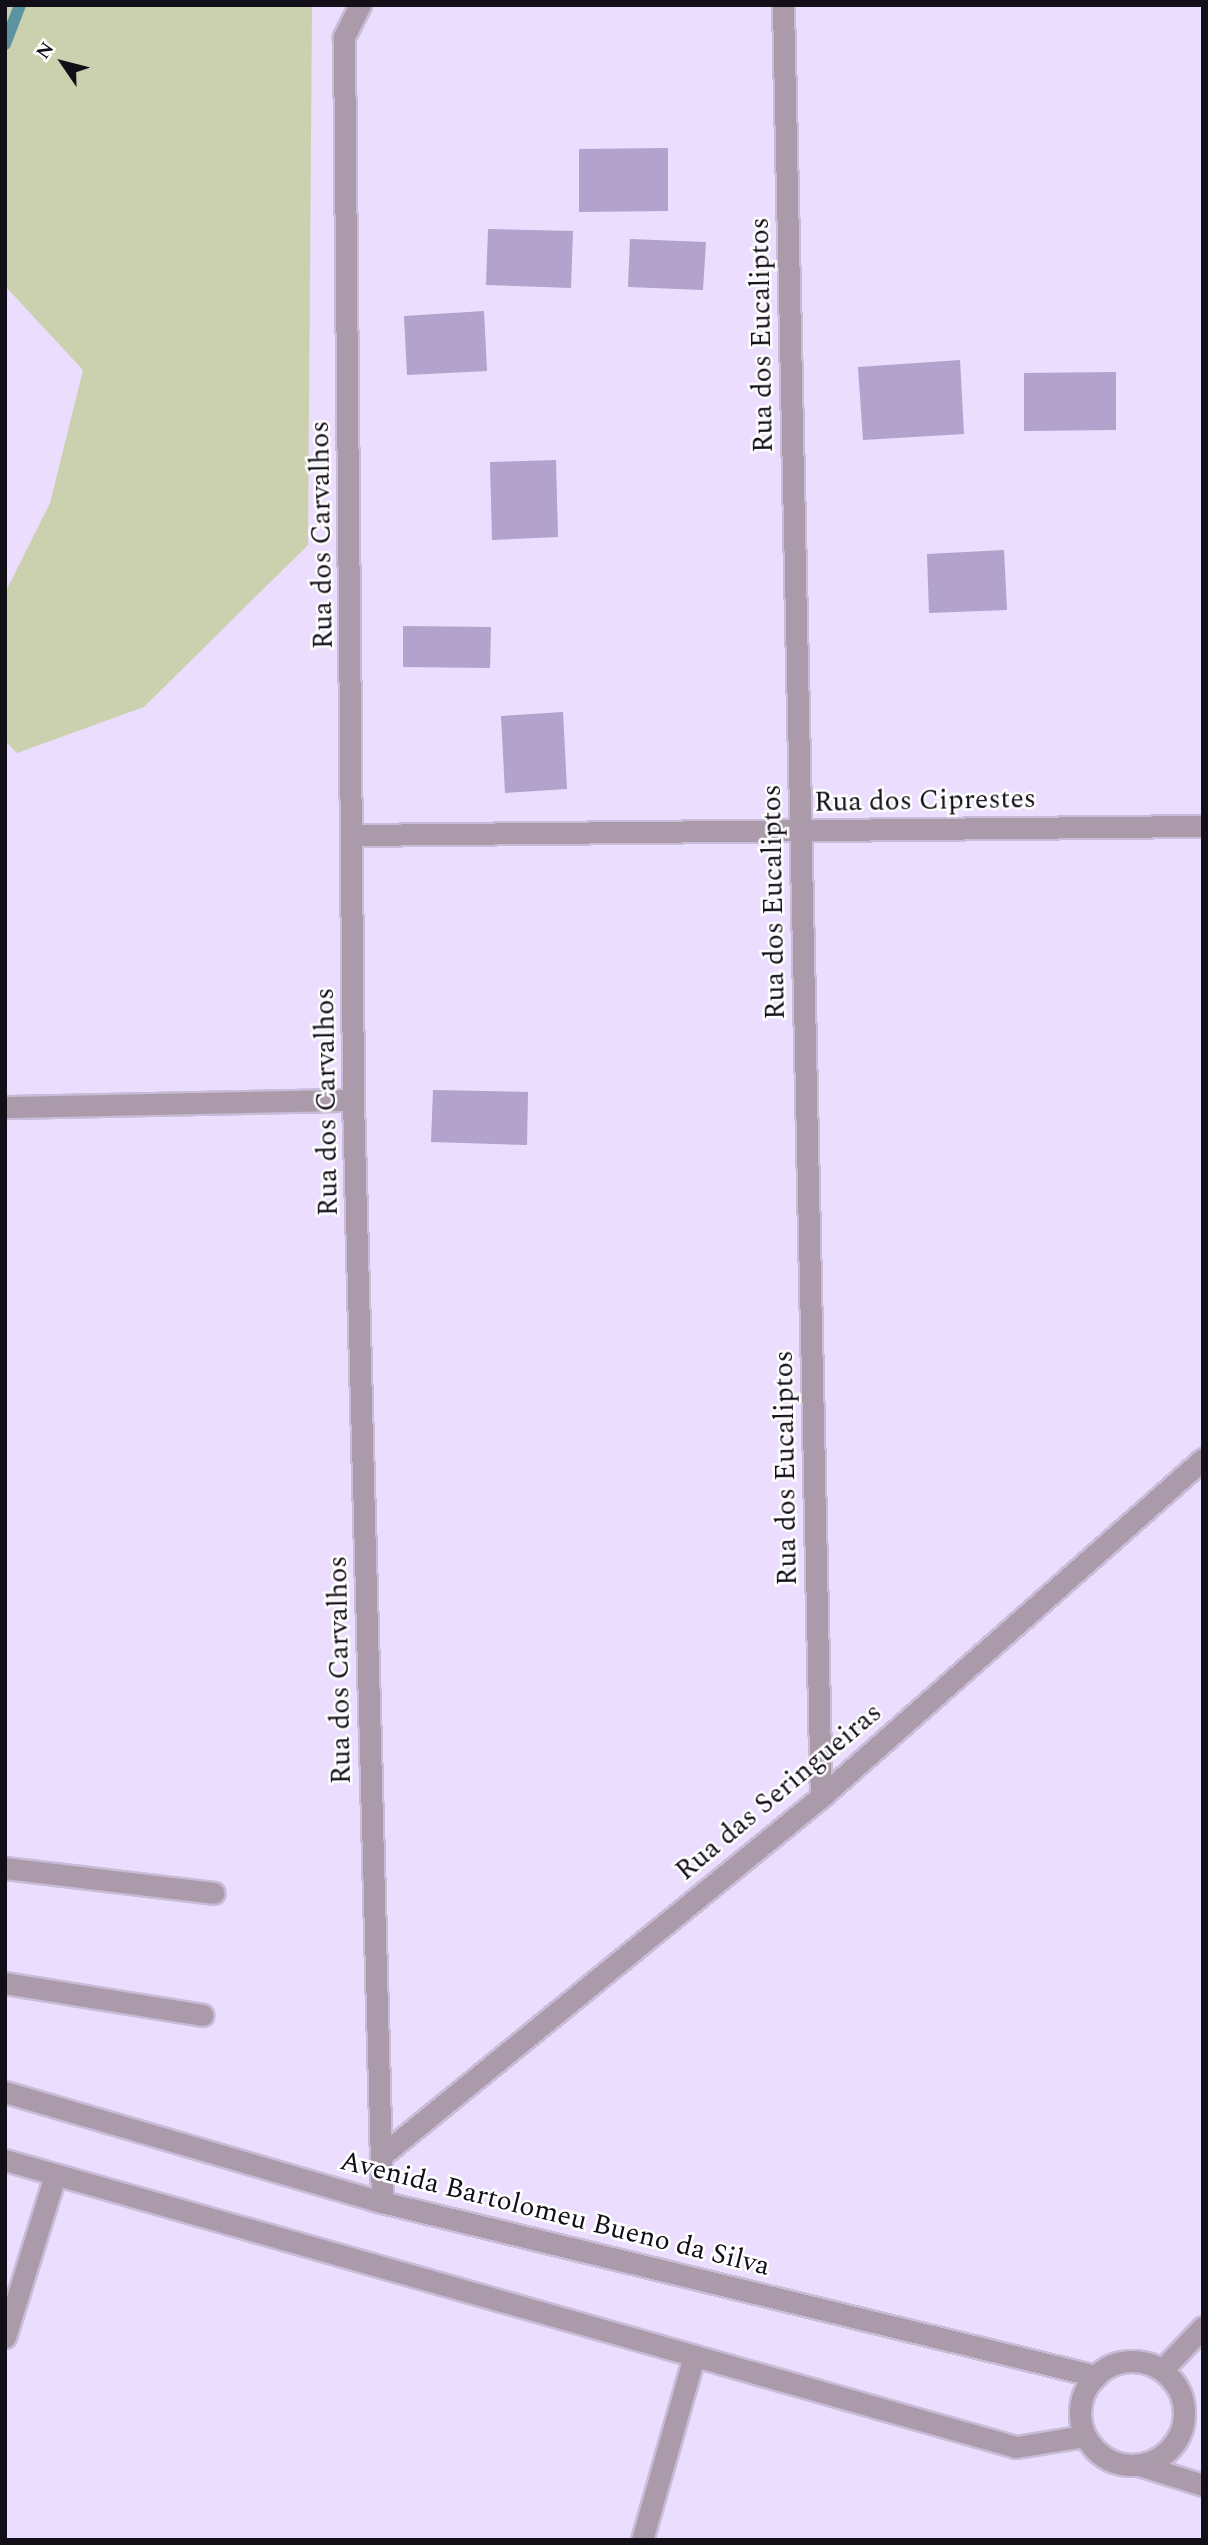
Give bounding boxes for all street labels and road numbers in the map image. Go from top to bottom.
street label: Rua dos Eucaliptos [743,217,781,453]
street label: Rua dos Carvalhos [303,420,341,650]
street label: Rua dos Ciprestes [814,782,1036,820]
street label: Rua dos Eucaliptos [755,784,793,1020]
street label: Rua dos Carvalhos [308,987,346,1217]
street label: Rua dos Eucaliptos [767,1350,805,1586]
street label: Rua dos Carvalhos [321,1555,359,1785]
street label: Rua das Seringueiras [669,1696,889,1888]
street label: Avenida Bartolomeu Bueno da Silva [337,2144,773,2284]

